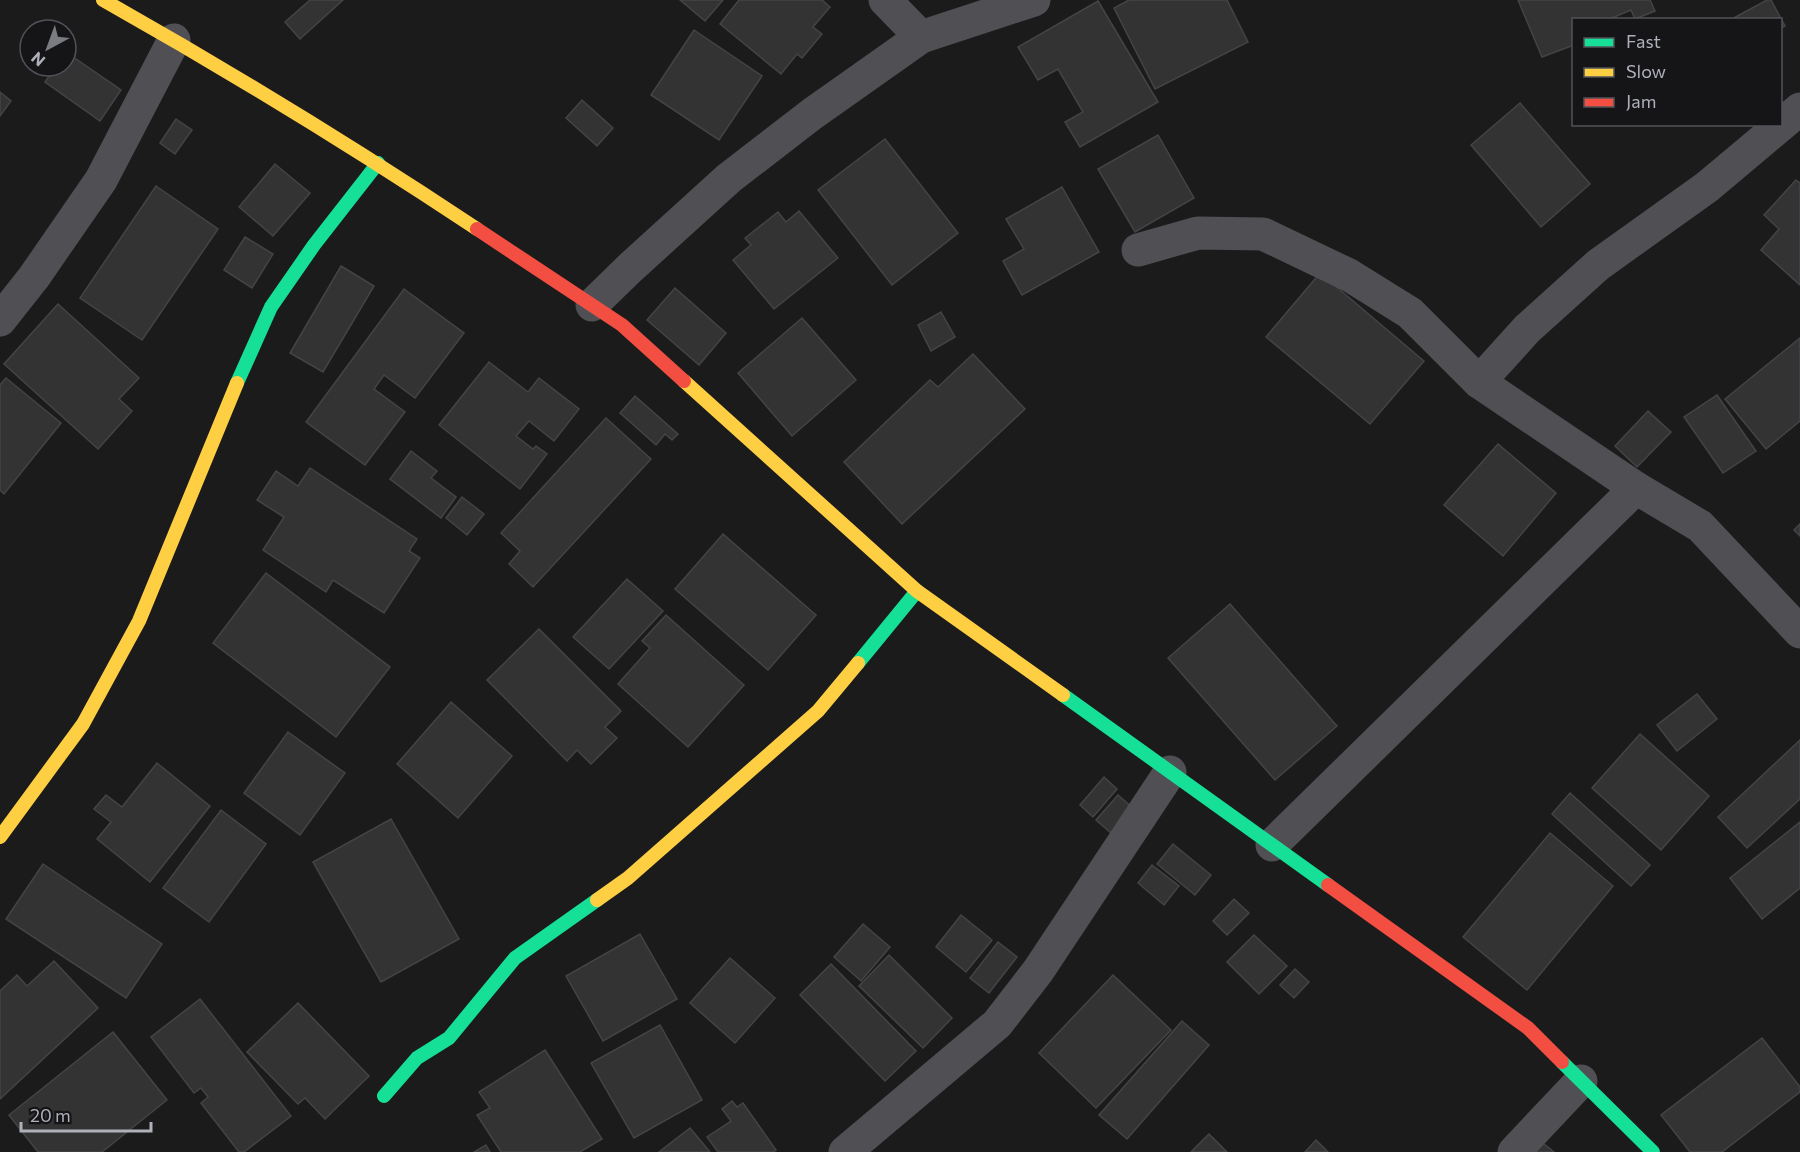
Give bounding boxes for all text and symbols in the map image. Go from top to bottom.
north arrow [18,18,78,78]
legend [1572,18,1782,126]
text: Fast [1626,30,1661,52]
text: N [27,49,49,71]
text: Slow [1626,60,1666,82]
text: Jam [1626,90,1656,112]
scale bar [21,1095,152,1133]
text: 20 m [30,1104,71,1126]

